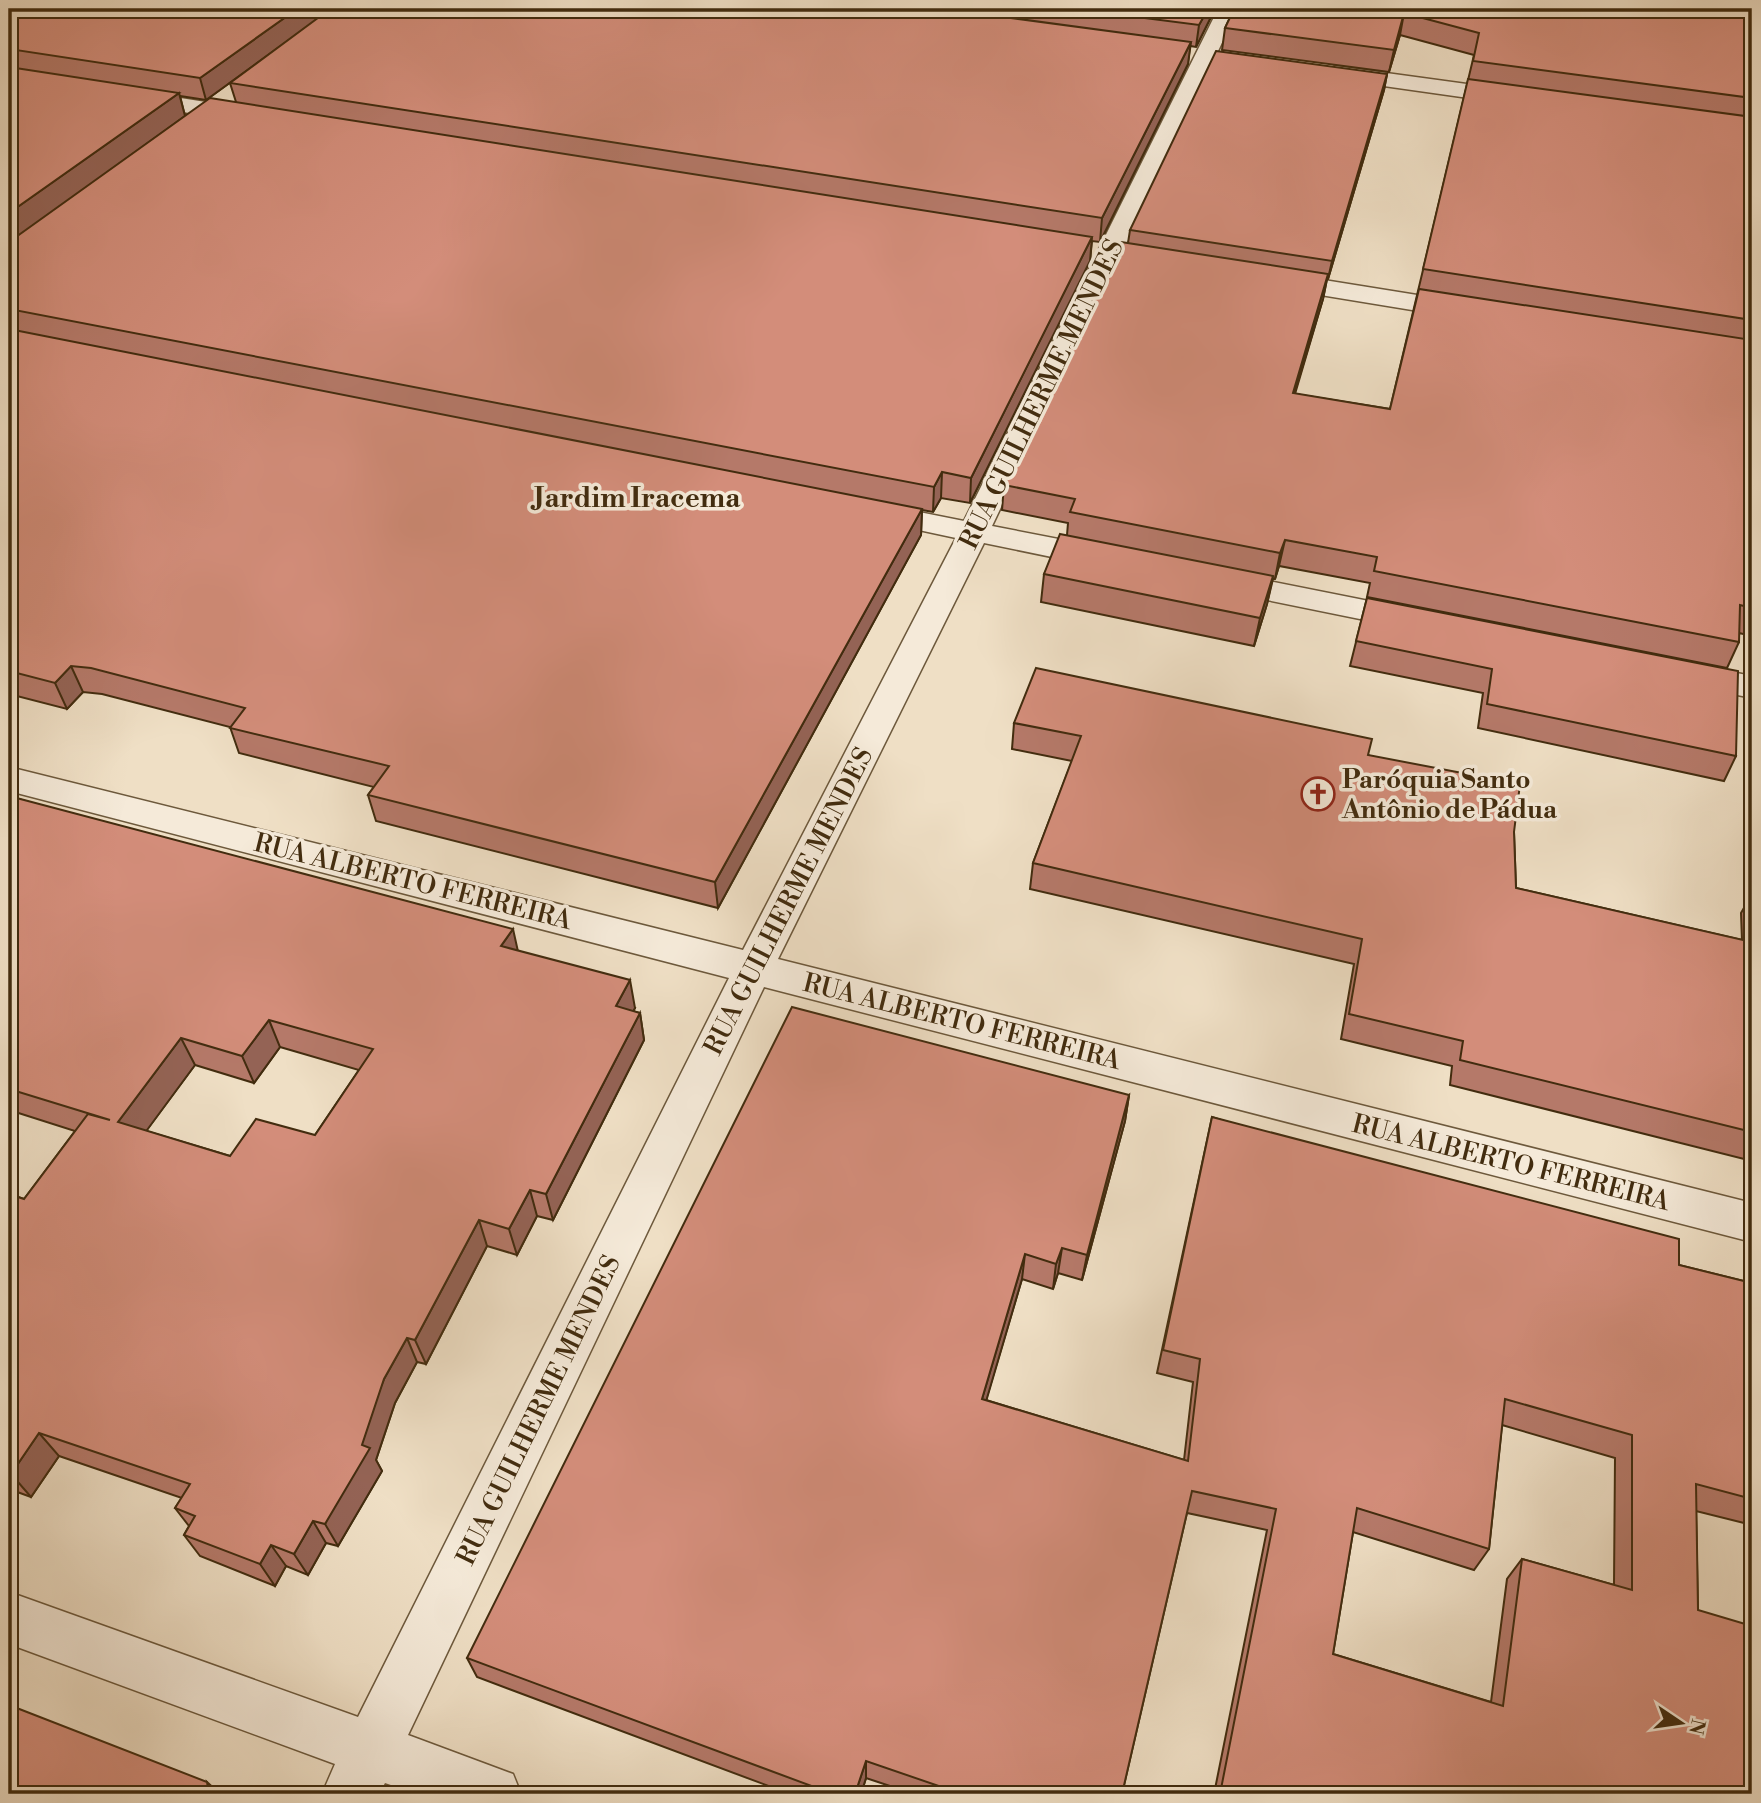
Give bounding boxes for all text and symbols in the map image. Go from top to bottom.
street label: RUA GUILHERME MENDES [953,234,1131,555]
district label: Jardim Iracema [530,481,741,516]
street label: RUA GUILHERME MENDES [697,742,881,1061]
place label: Paróquia Santo Antônio de Pádua [1341,764,1558,826]
church icon: Paróquia Santo Antônio de Pádua [1299,775,1337,813]
street label: RUA ALBERTO FERREIRA [251,827,576,937]
street label: RUA ALBERTO FERREIRA [800,967,1125,1077]
street label: RUA ALBERTO FERREIRA [1349,1108,1674,1218]
street label: RUA GUILHERME MENDES [450,1250,628,1571]
north arrow [1646,1688,1716,1758]
text: N [1683,1717,1710,1737]

